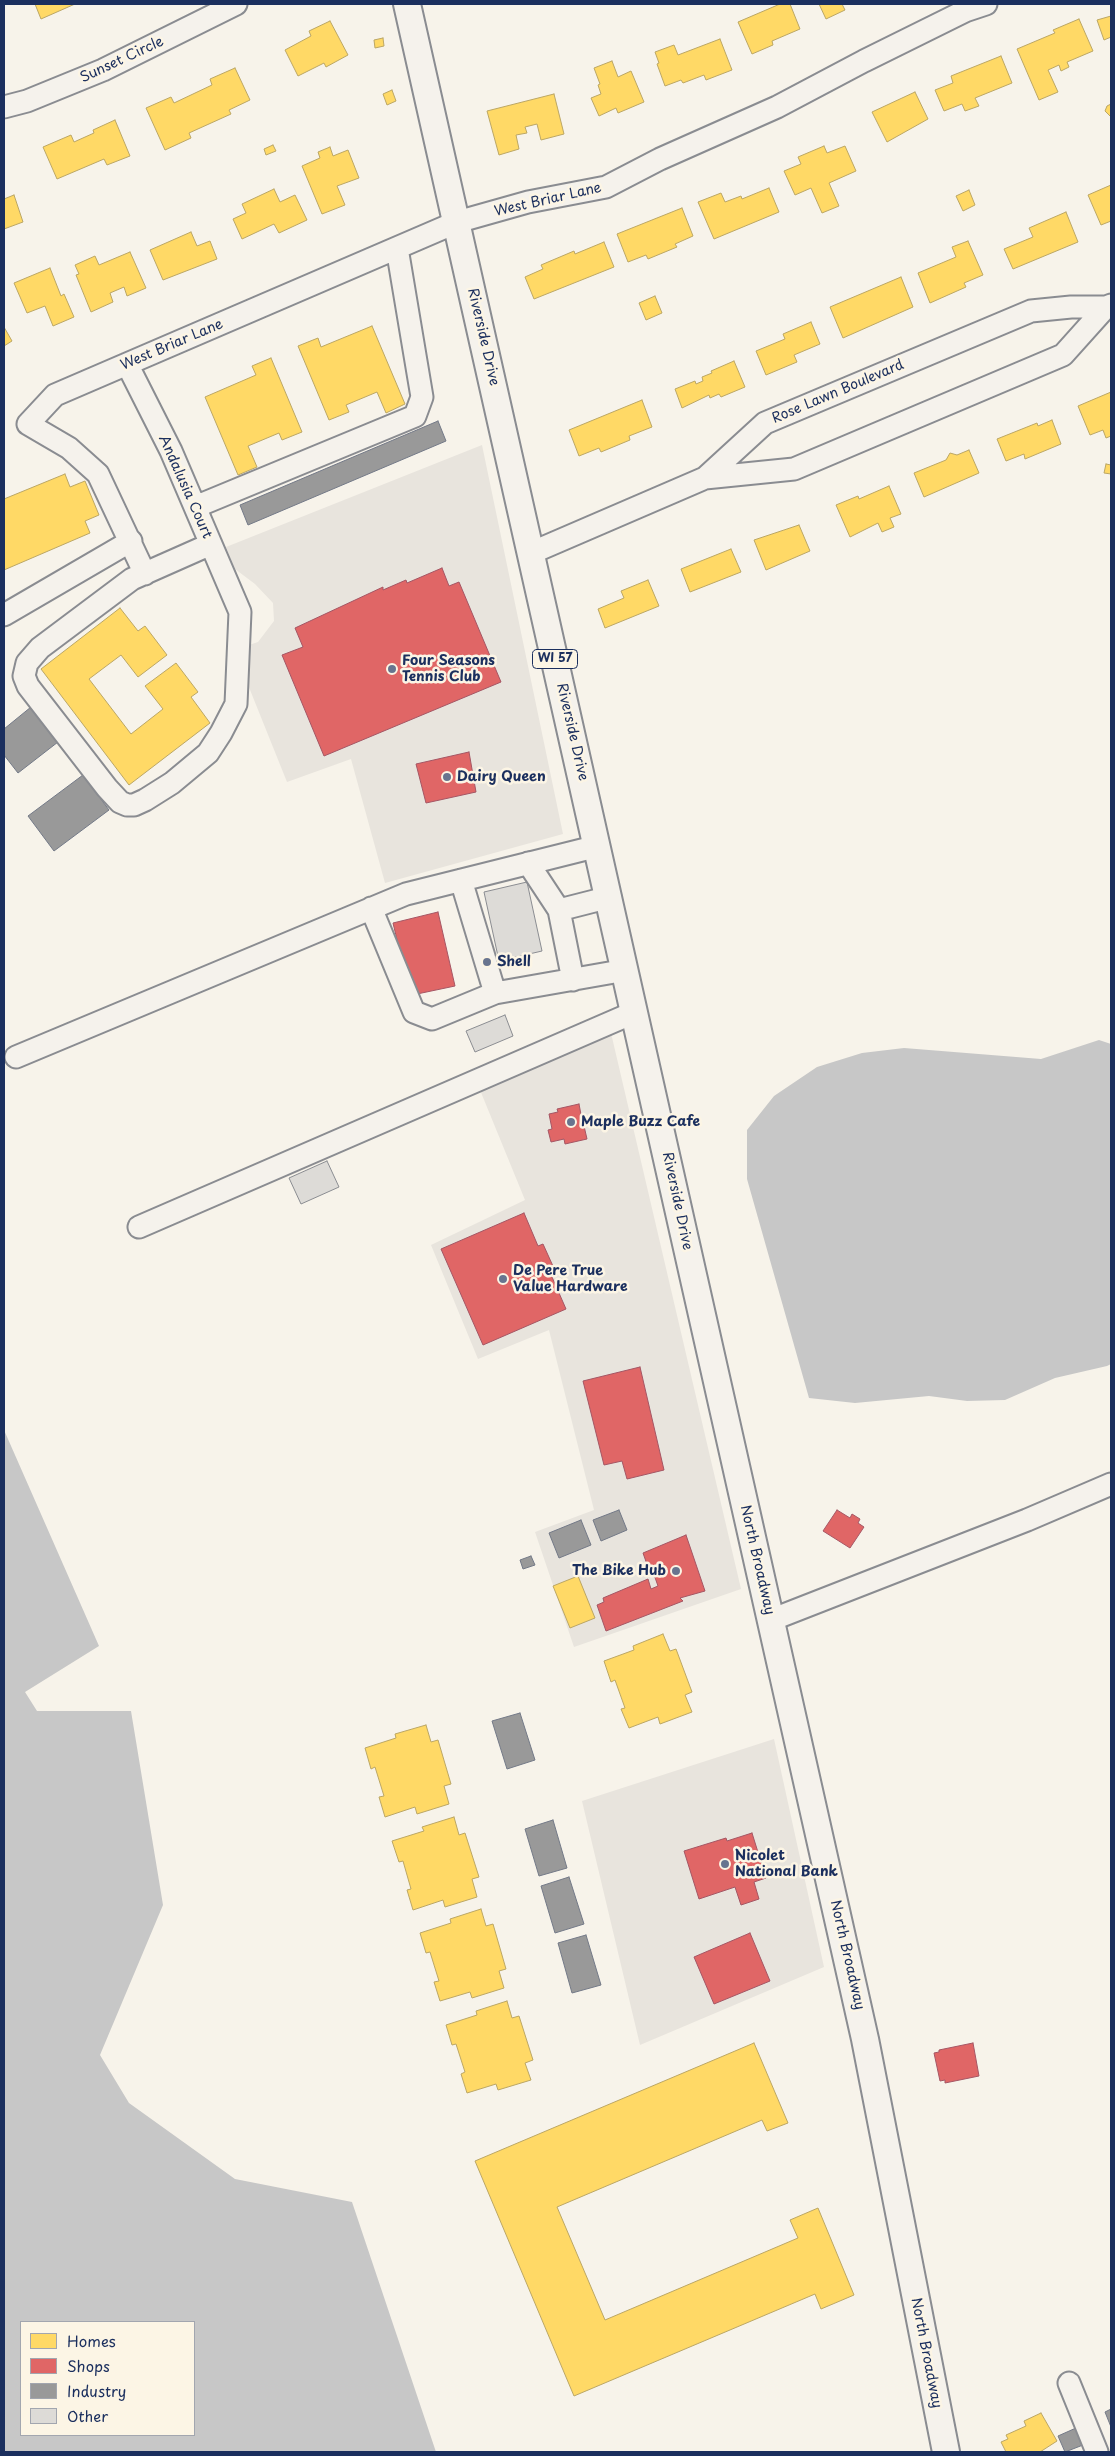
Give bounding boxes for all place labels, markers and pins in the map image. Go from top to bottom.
place label: Four Seasons Tennis Club [402,653,495,686]
marker: Four Seasons Tennis Club [386,663,398,675]
place label: Dairy Queen [457,769,546,785]
marker: Dairy Queen [441,771,453,783]
place label: Shell [497,954,531,970]
marker: Shell [481,956,493,968]
place label: Maple Buzz Cafe [581,1114,700,1130]
marker: Maple Buzz Cafe [565,1116,577,1128]
place label: De Pere True Value Hardware [513,1263,628,1295]
marker: De Pere True Value Hardware [497,1273,509,1285]
place label: The Bike Hub [572,1563,666,1579]
marker: The Bike Hub [670,1565,682,1577]
place label: Nicolet National Bank [735,1848,838,1880]
marker: Nicolet National Bank [719,1858,731,1870]

